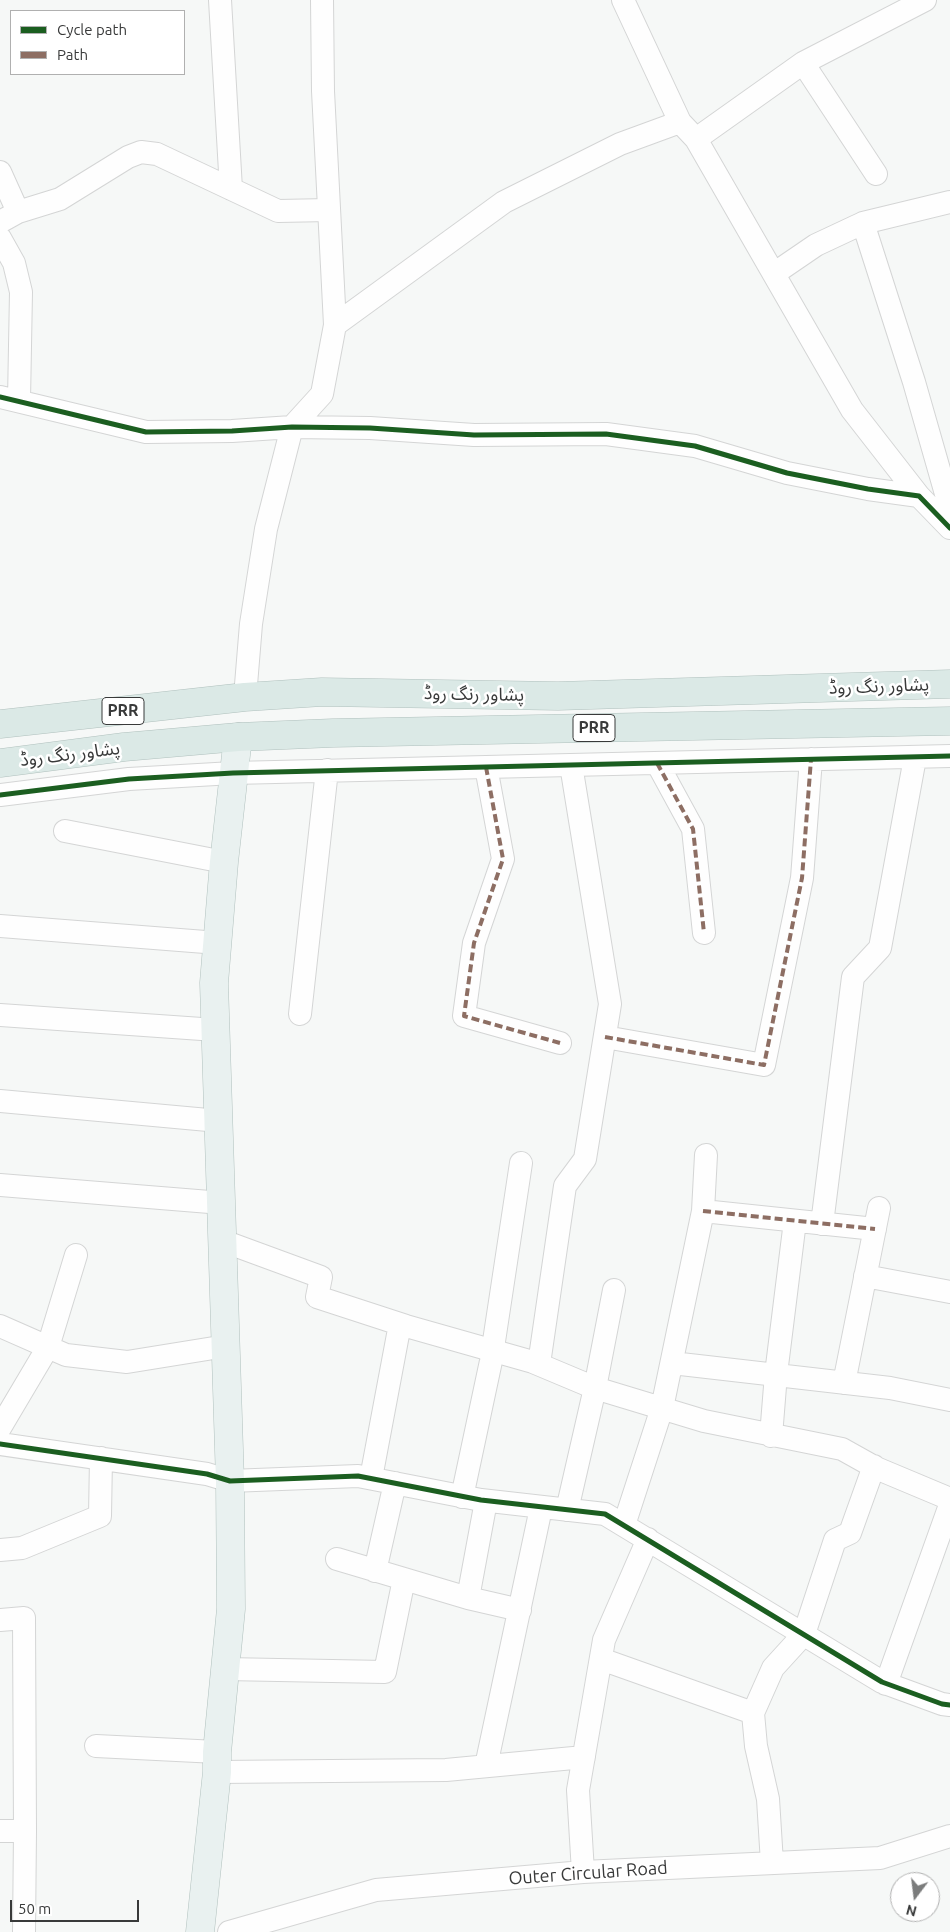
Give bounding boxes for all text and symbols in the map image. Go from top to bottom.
legend [10,10,185,75]
text: Cycle path [57,21,127,38]
text: Path [57,46,88,63]
street label: پشاور رنگ روڈ [828,673,930,699]
street label: پشاور رنگ روڈ [424,682,524,706]
road number: PRR [102,698,144,724]
road number: PRR [573,714,615,741]
street label: پشاور رنگ روڈ [19,737,121,771]
street label: Outer Circular Road [508,1857,668,1889]
north arrow [890,1872,940,1922]
scale bar [12,1890,141,1922]
text: 50 m [18,1900,51,1917]
text: N [904,1901,919,1920]

